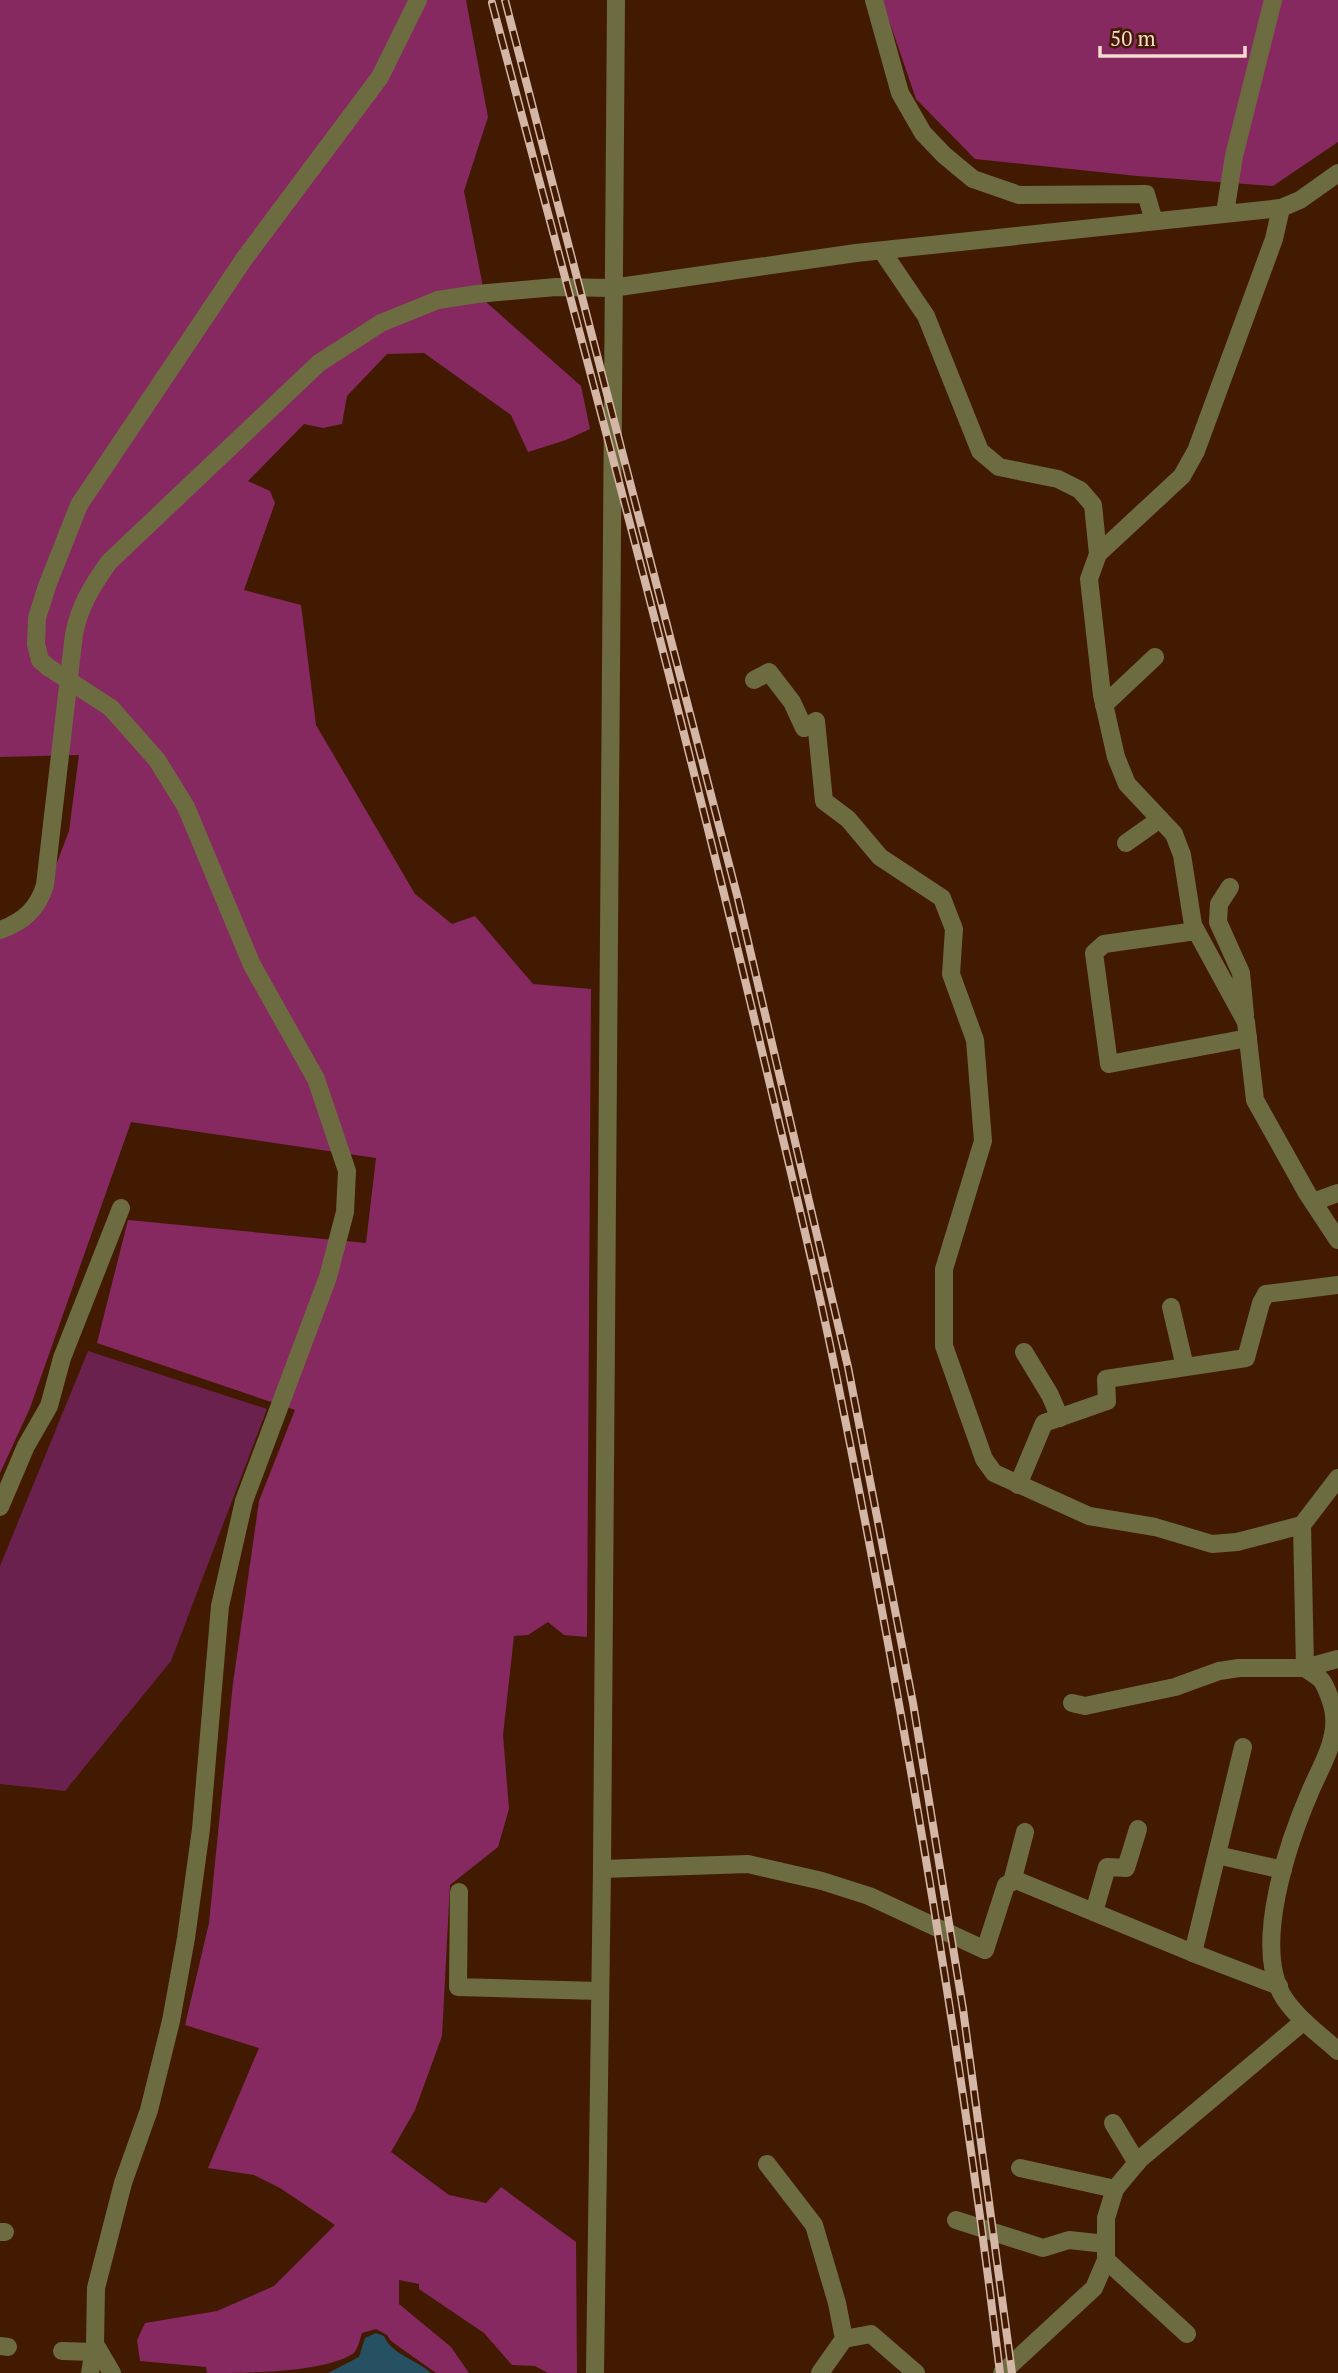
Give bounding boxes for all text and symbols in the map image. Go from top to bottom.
scale bar [1100,14,1245,58]
text: 50 m [1110,24,1156,52]

